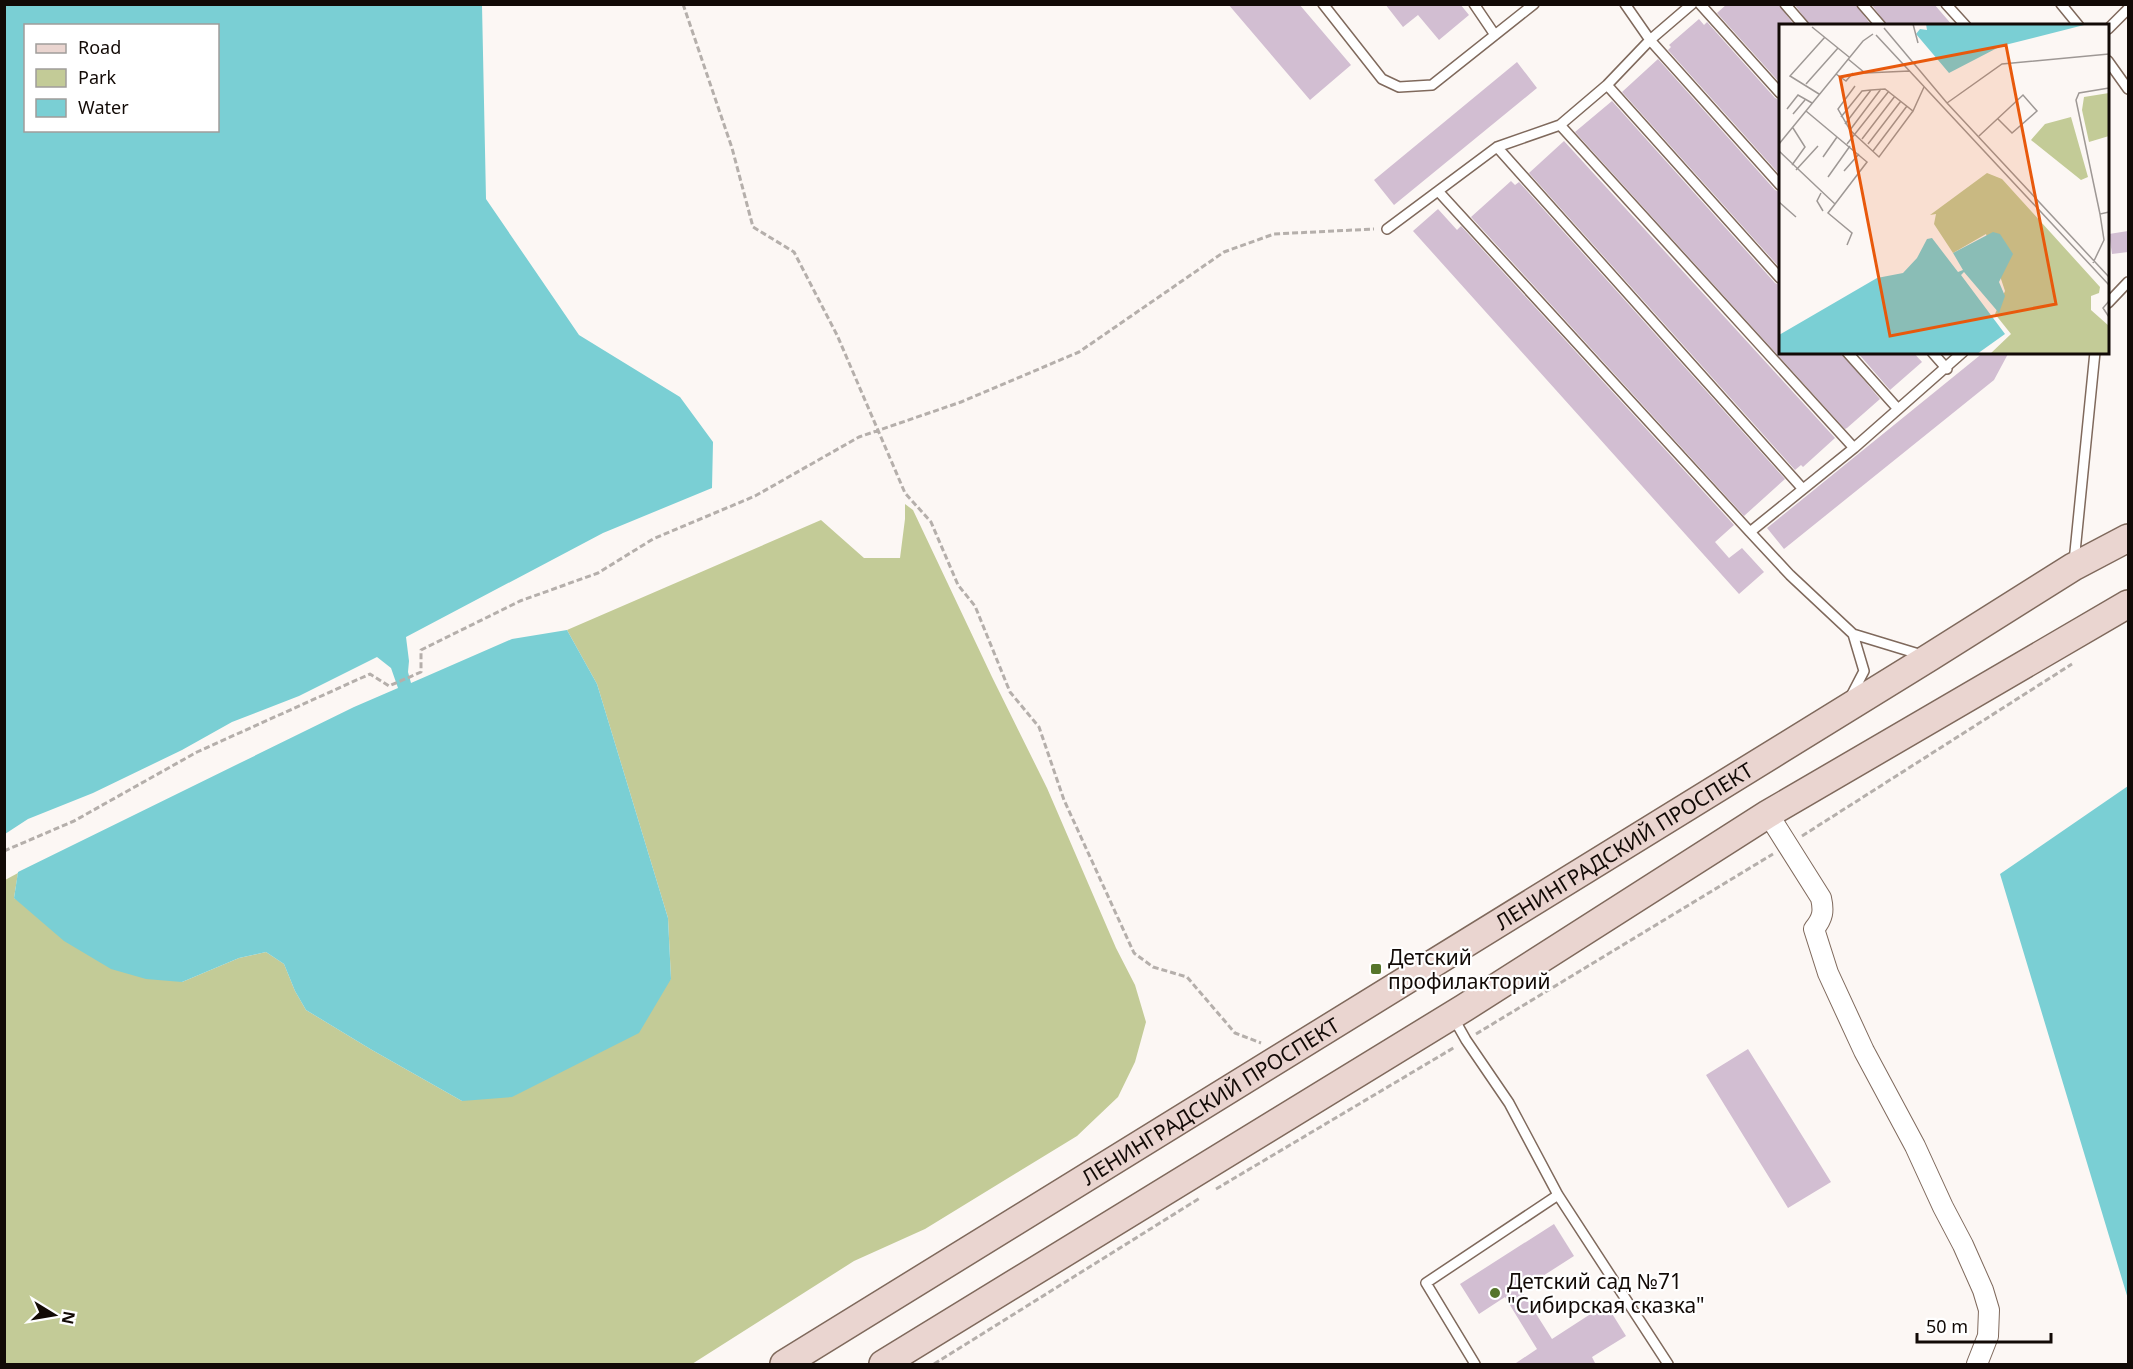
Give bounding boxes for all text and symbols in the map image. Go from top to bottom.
legend [24,24,219,132]
inset map [1779,24,2109,354]
text: Road [78,35,121,59]
text: Park [78,65,116,89]
text: Water [78,95,129,119]
street label: ЛЕНИНГРАДСКИЙ ПРОСПЕКТ [1490,756,1758,936]
place label: Детский профилакторий [1388,943,1551,995]
marker: Детский профилакторий [1369,962,1383,976]
street label: ЛЕНИНГРАДСКИЙ ПРОСПЕКТ [1076,1011,1345,1191]
place label: Детский сад №71 "Сибирская сказка" [1507,1267,1705,1319]
north arrow [24,1285,84,1345]
marker: Детский сад №71 "Сибирская сказка" [1488,1286,1502,1300]
scale bar [1917,1306,2050,1344]
text: N [57,1309,81,1326]
text: 50 m [1926,1314,1968,1338]

